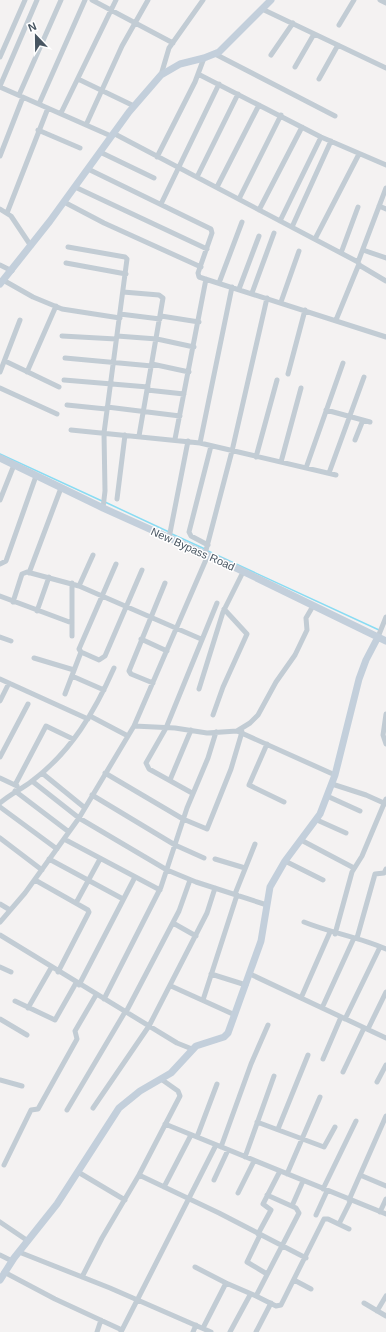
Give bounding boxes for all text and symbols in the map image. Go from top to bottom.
north arrow [16,16,56,56]
text: N [26,20,38,34]
street label: New Bypass Road [149,525,237,573]

